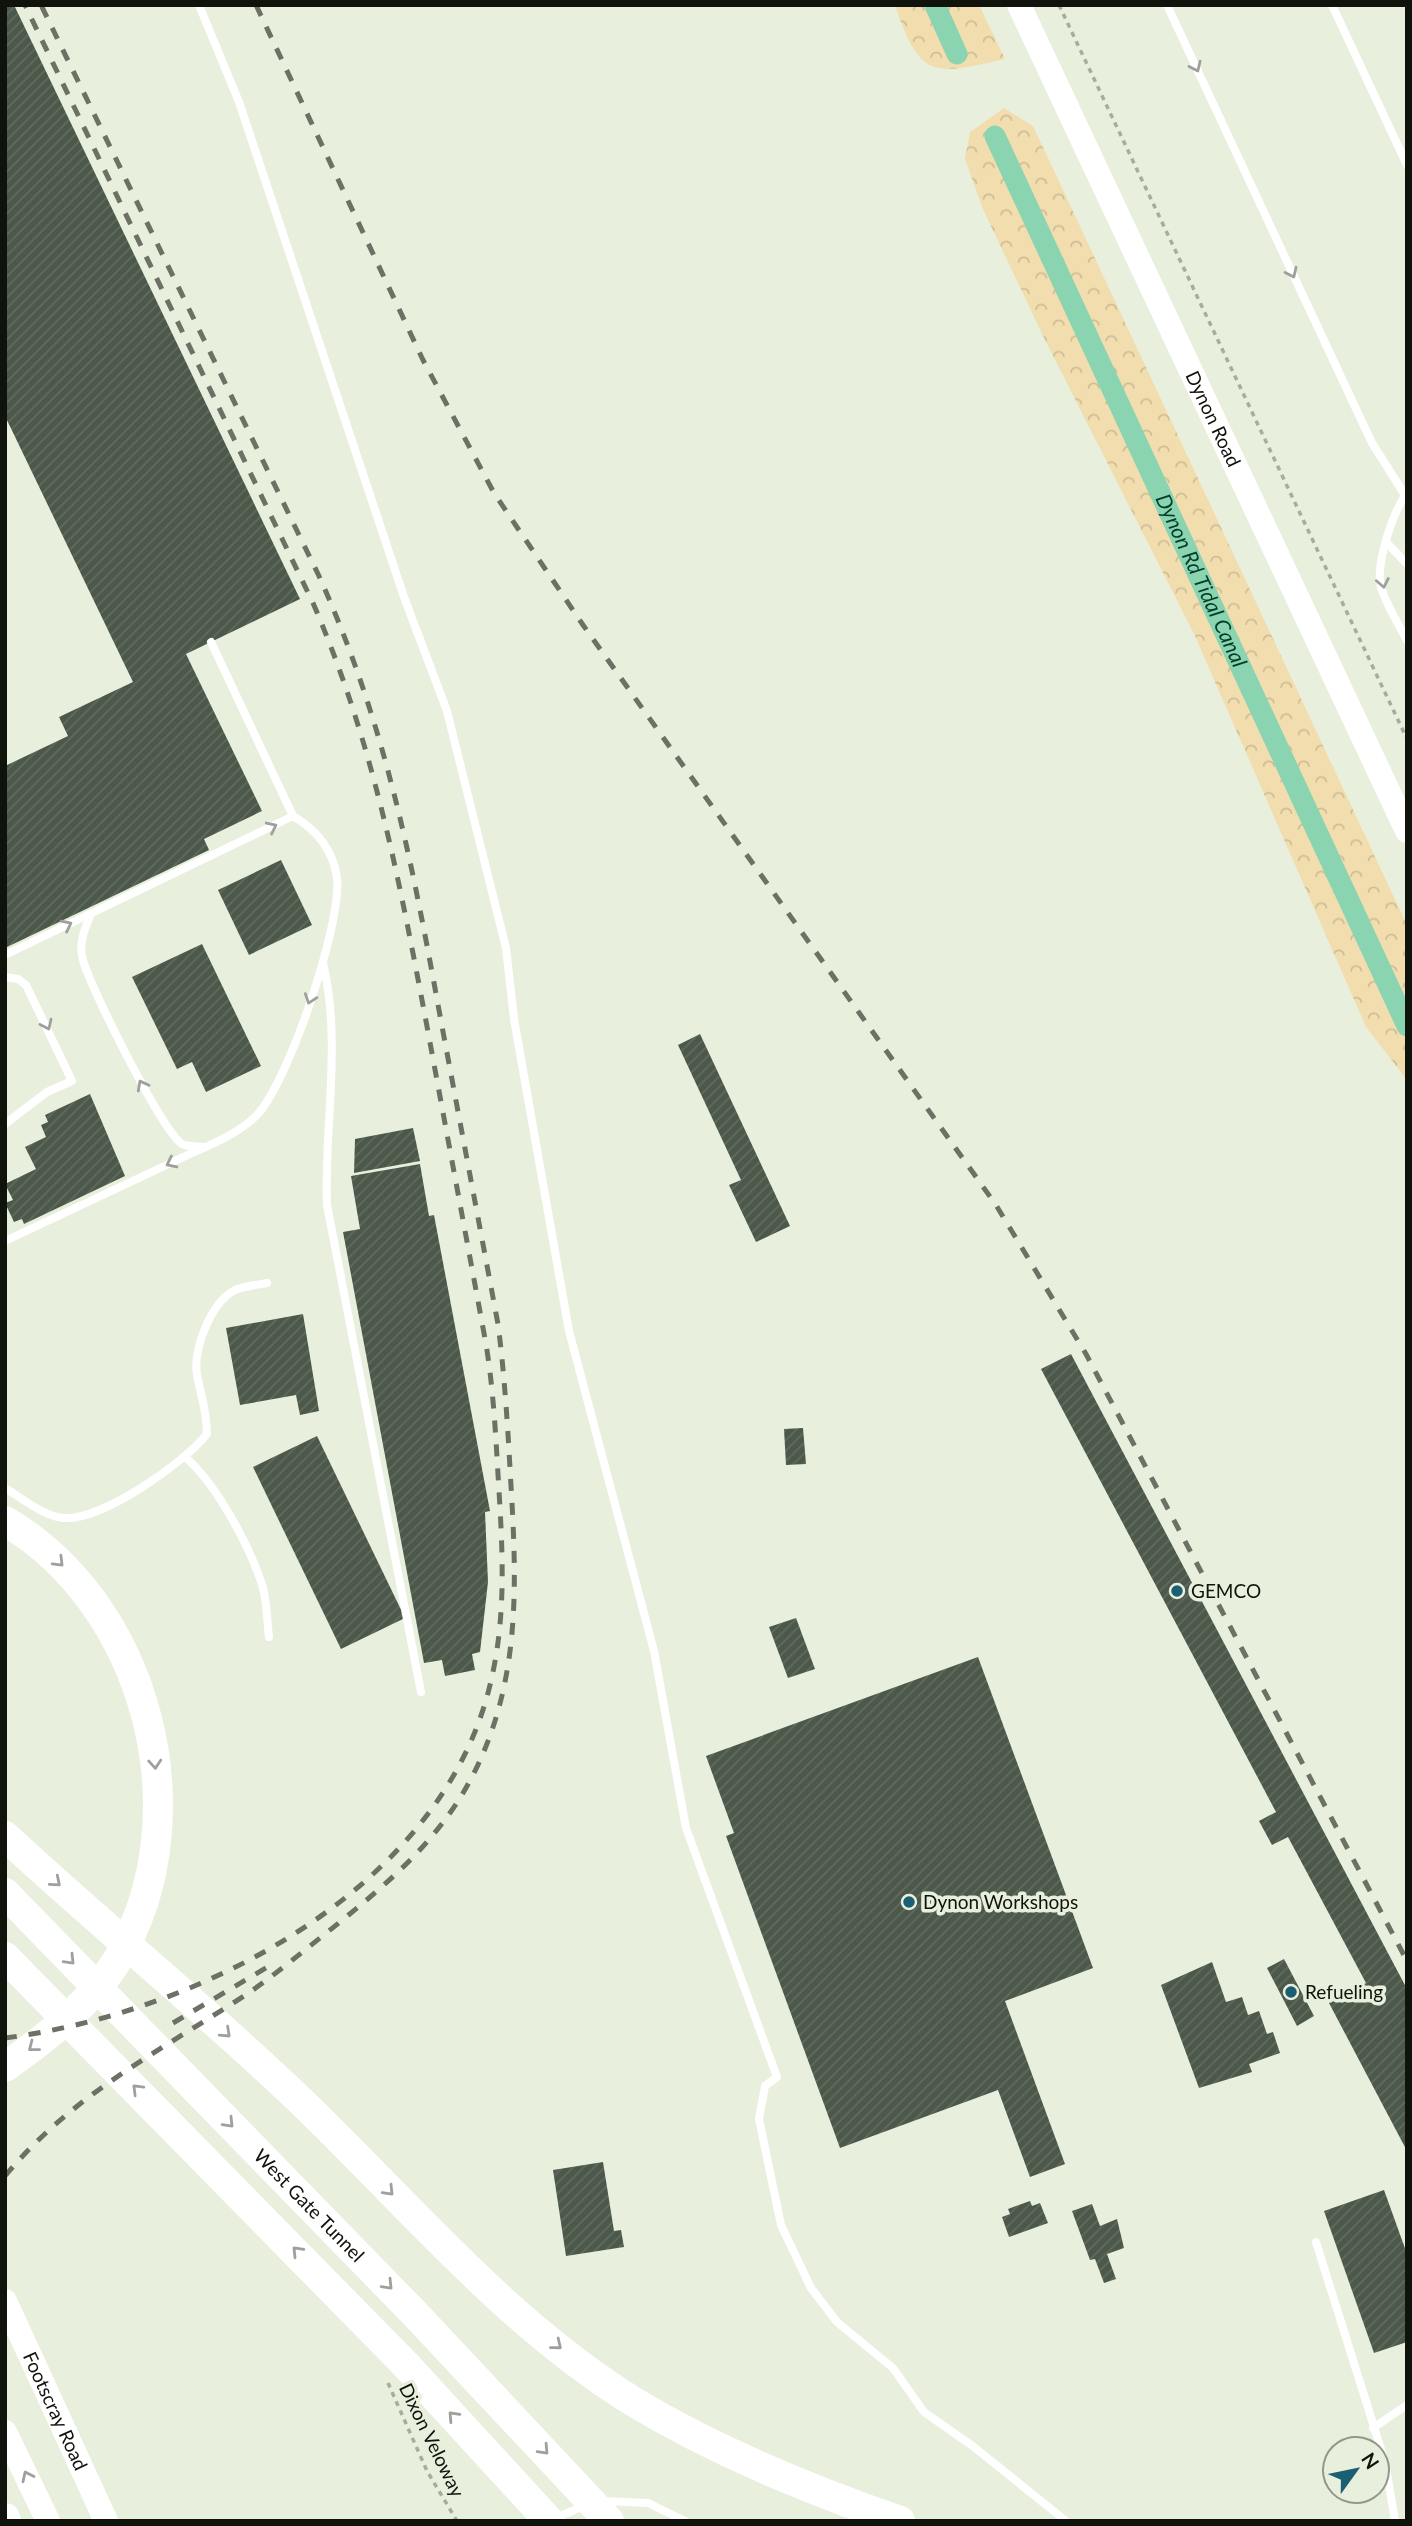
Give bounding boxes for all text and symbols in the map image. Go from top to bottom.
one-way arrow [1187,60,1201,72]
one-way arrow [1284,266,1298,278]
street label: Dynon Road [1181,367,1246,470]
water label: Dynon Rd Tidal Canal [1151,489,1253,671]
one-way arrow [1374,577,1389,589]
one-way arrow [265,821,277,835]
one-way arrow [60,919,72,933]
one-way arrow [304,992,318,1004]
one-way arrow [38,1018,52,1030]
one-way arrow [137,1080,151,1093]
one-way arrow [166,1154,178,1168]
one-way arrow [50,1554,63,1567]
place label: GEMCO [1191,1579,1261,1602]
marker: GEMCO [1169,1583,1185,1599]
one-way arrow [148,1758,163,1769]
one-way arrow [49,1873,61,1886]
place label: Dynon Workshops [923,1890,1078,1913]
marker: Dynon Workshops [901,1894,917,1910]
one-way arrow [62,1952,74,1964]
place label: Refueling [1305,1980,1383,2003]
marker: Refueling [1283,1984,1299,2000]
one-way arrow [218,2025,231,2037]
one-way arrow [28,2038,40,2051]
one-way arrow [132,2085,145,2098]
one-way arrow [220,2114,233,2127]
street label: West Gate Tunnel [250,2144,370,2266]
one-way arrow [381,2183,394,2196]
one-way arrow [292,2247,305,2260]
one-way arrow [379,2277,392,2290]
one-way arrow [548,2337,561,2349]
street label: Footscray Road [19,2348,93,2474]
street label: Dixon Veloway [395,2379,470,2501]
one-way arrow [449,2411,462,2424]
north arrow [1321,2435,1391,2505]
one-way arrow [536,2442,549,2455]
text: N [1357,2448,1384,2473]
one-way arrow [21,2471,35,2483]

